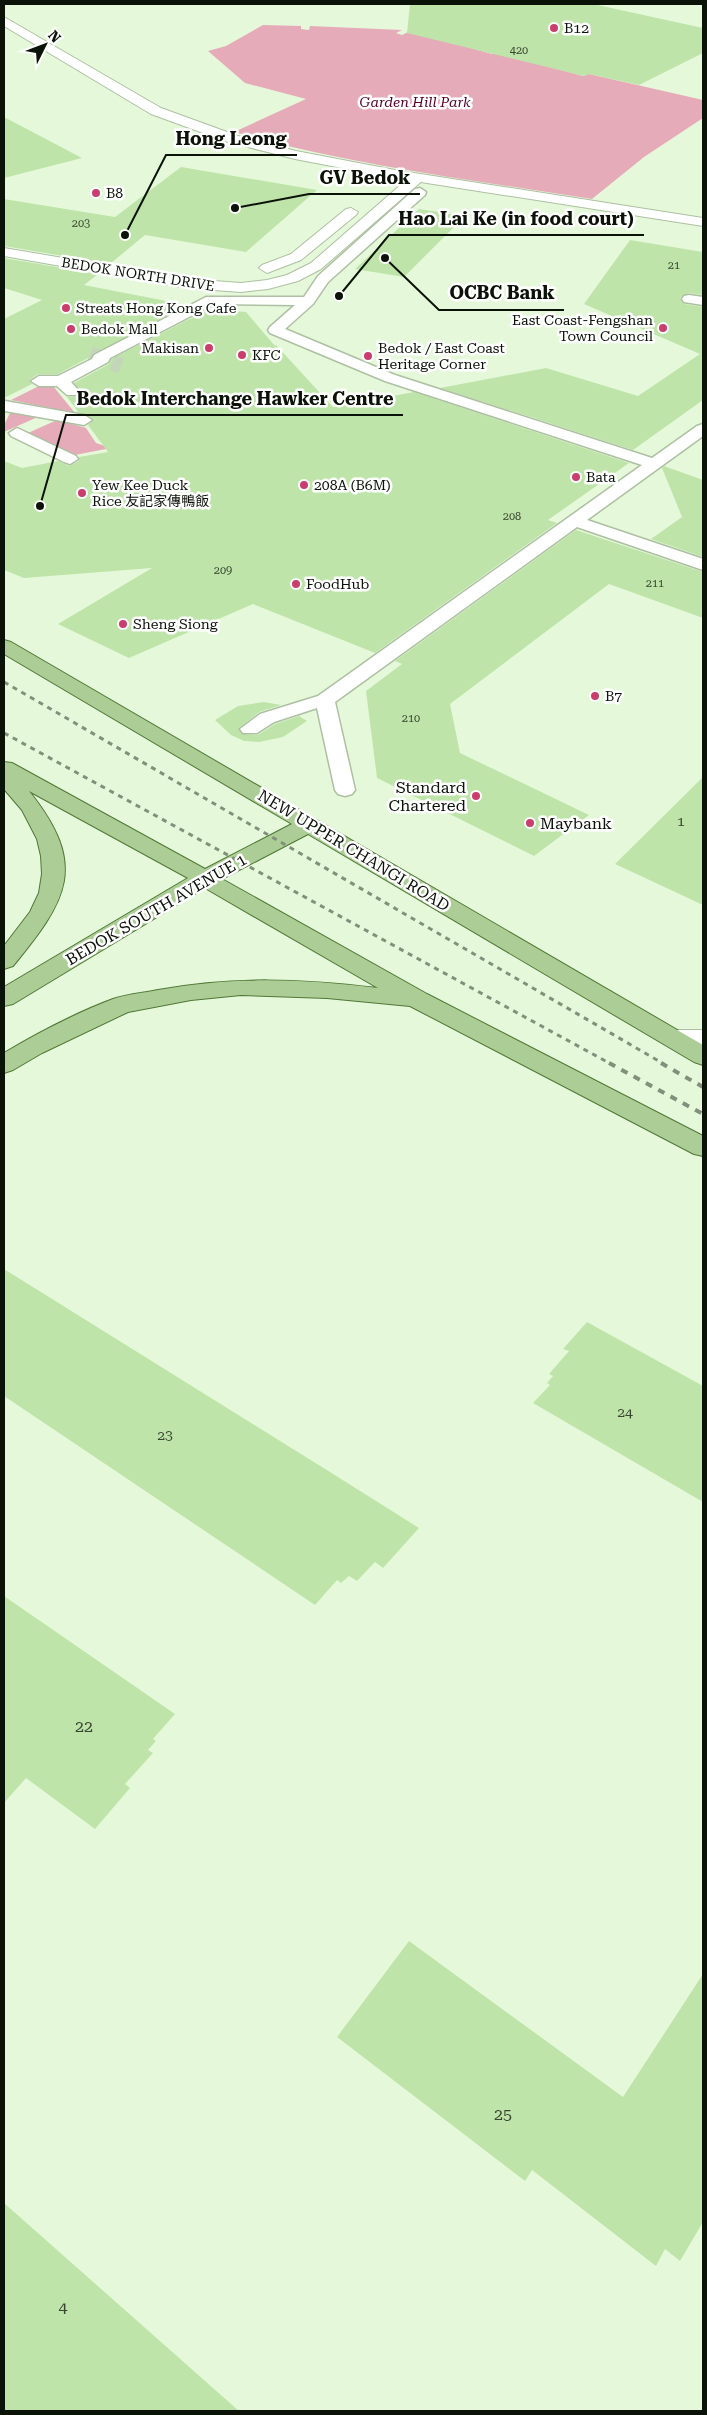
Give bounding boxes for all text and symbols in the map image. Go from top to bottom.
north arrow [20,20,70,70]
place label: B12 [564,20,589,36]
marker: B12 [548,22,560,34]
text: N [45,27,64,46]
house number: 420 [510,44,528,57]
park label: Garden Hill Park [359,94,471,110]
callout: Hong Leong [166,122,297,155]
text: Hong Leong [175,128,287,149]
callout: GV Bedok [309,161,420,194]
text: GV Bedok [319,167,411,188]
place label: B8 [106,185,123,201]
marker: B8 [90,187,102,199]
callout: Hao Lai Ke (in food court) [389,202,644,235]
text: Hao Lai Ke (in food court) [398,208,634,229]
house number: 203 [72,217,90,230]
street label: BEDOK NORTH DRIVE [60,254,216,294]
house number: 21 [668,259,680,272]
callout: OCBC Bank [439,277,564,310]
text: OCBC Bank [449,282,555,303]
place label: Streats Hong Kong Cafe [76,300,237,316]
marker: Streats Hong Kong Cafe [60,302,72,314]
place label: East Coast-Fengshan Town Council [512,312,654,344]
place label: Bedok Mall [81,321,158,337]
marker: East Coast-Fengshan Town Council [657,322,669,334]
marker: Bedok Mall [65,323,77,335]
place label: Makisan [142,340,199,356]
place label: Bedok / East Coast Heritage Corner [378,340,505,372]
marker: Makisan [203,342,215,354]
place label: KFC [252,347,281,363]
marker: KFC [236,349,248,361]
marker: Bedok / East Coast Heritage Corner [362,350,374,362]
callout: Bedok Interchange Hawker Centre [66,382,403,415]
text: Bedok Interchange Hawker Centre [76,388,394,409]
place label: Bata [586,469,616,485]
marker: Bata [570,471,582,483]
place label: Yew Kee Duck Rice 友記家傳鴨飯 [92,477,209,509]
place label: 208A (B6M) [314,477,391,493]
marker: 208A (B6M) [298,479,310,491]
marker: Yew Kee Duck Rice 友記家傳鴨飯 [76,487,88,499]
house number: 208 [503,510,521,523]
house number: 209 [214,564,232,577]
place label: FoodHub [306,576,369,592]
house number: 211 [646,577,664,590]
marker: FoodHub [290,578,302,590]
place label: Sheng Siong [133,616,218,632]
marker: Sheng Siong [117,618,129,630]
place label: B7 [605,688,622,704]
marker: B7 [589,690,601,702]
house number: 210 [402,712,420,725]
place label: Standard Chartered [389,778,466,815]
street label: NEW UPPER CHANGI ROAD [255,786,453,915]
marker: Standard Chartered [470,790,482,802]
house number: 1 [677,813,685,829]
place label: Maybank [540,814,612,833]
marker: Maybank [524,817,536,829]
street label: BEDOK SOUTH AVENUE 1 [62,850,250,969]
house number: 24 [617,1404,633,1420]
house number: 23 [157,1427,173,1443]
house number: 22 [75,1717,93,1736]
house number: 25 [494,2105,512,2124]
house number: 4 [59,2298,68,2317]

